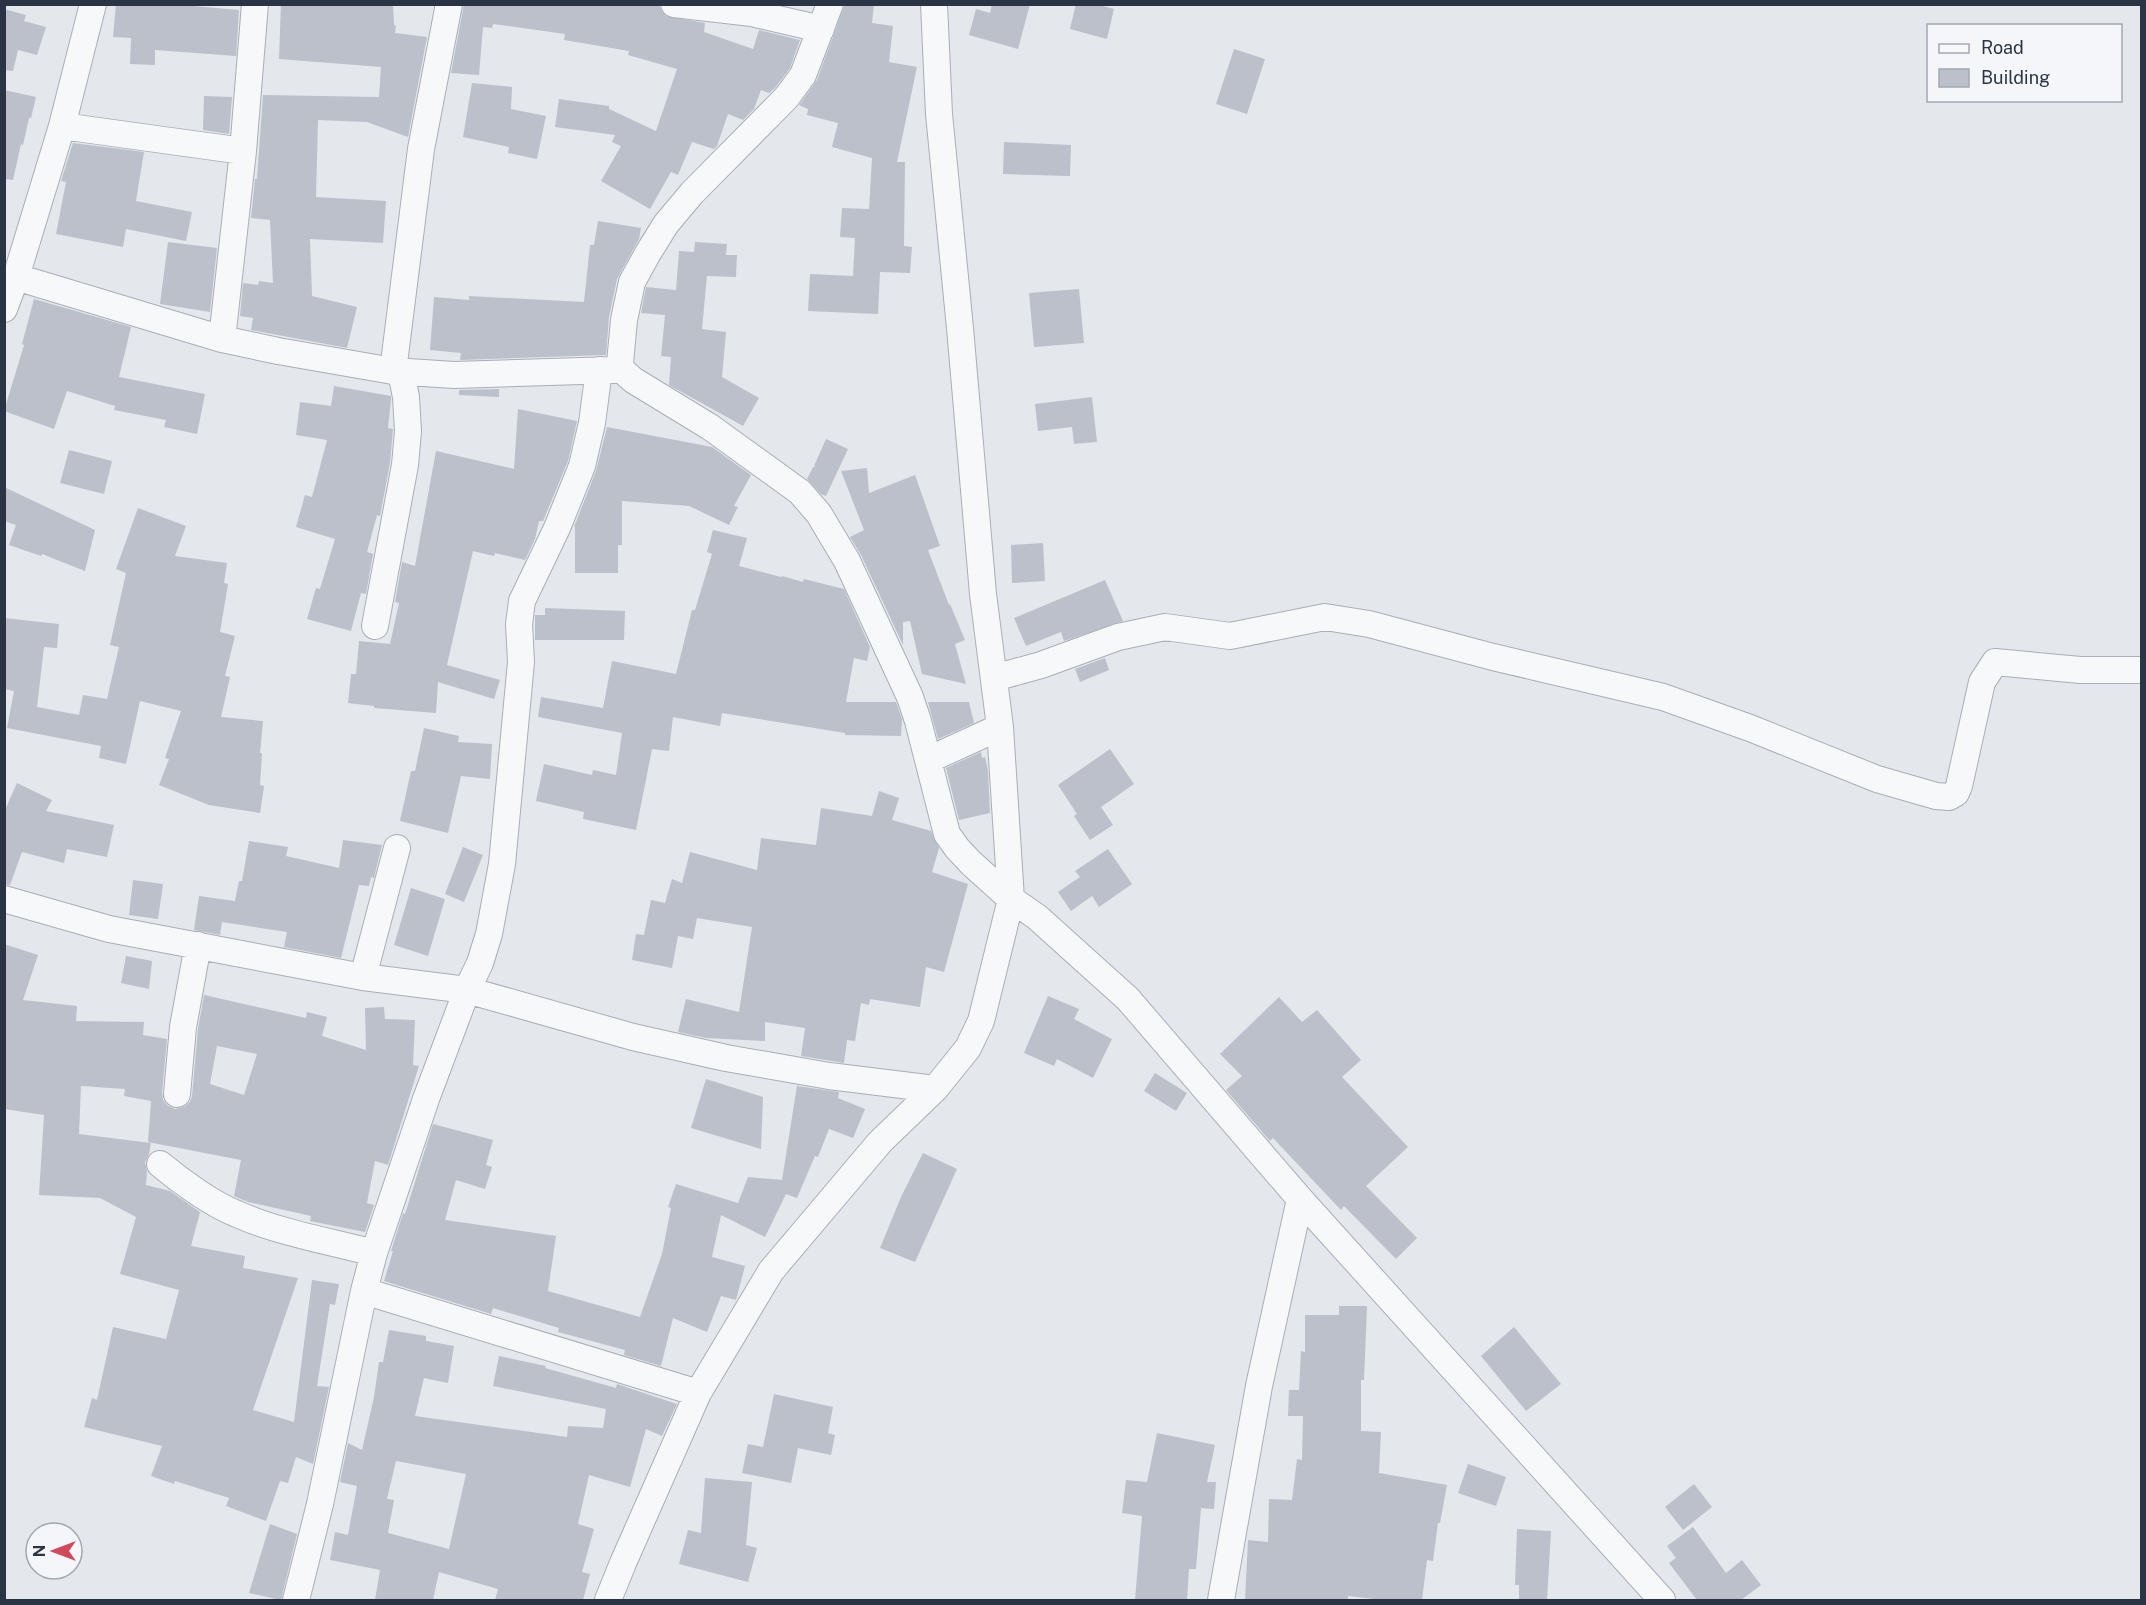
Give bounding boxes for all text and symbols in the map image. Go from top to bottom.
legend [1927,24,2122,102]
text: Road [1981,37,2024,58]
text: Building [1981,67,2050,88]
north arrow [24,1521,84,1581]
text: N [30,1545,49,1557]

